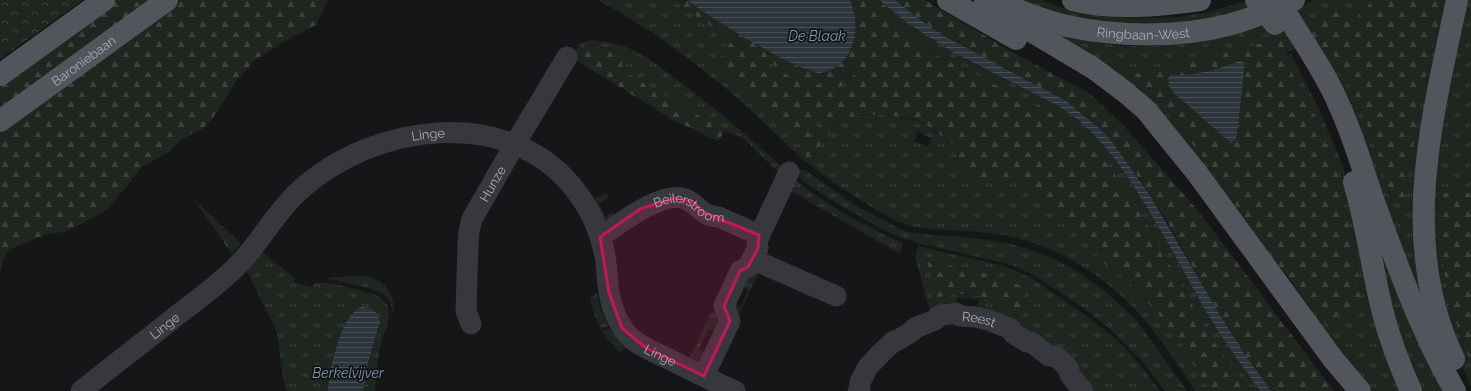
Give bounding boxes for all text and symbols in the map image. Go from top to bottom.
street label: Ringbaan-West [1096,24,1191,43]
water label: De Blaak [788,28,846,44]
street label: Baroniebaan [49,33,119,89]
street label: Linge [410,126,446,144]
street label: Hunze [476,163,509,205]
street label: Beilerstroom [651,190,725,225]
street label: Linge [147,309,183,342]
street label: Reest [961,309,998,331]
street label: Linge [642,342,679,370]
water label: Berkelvijver [312,365,385,381]

